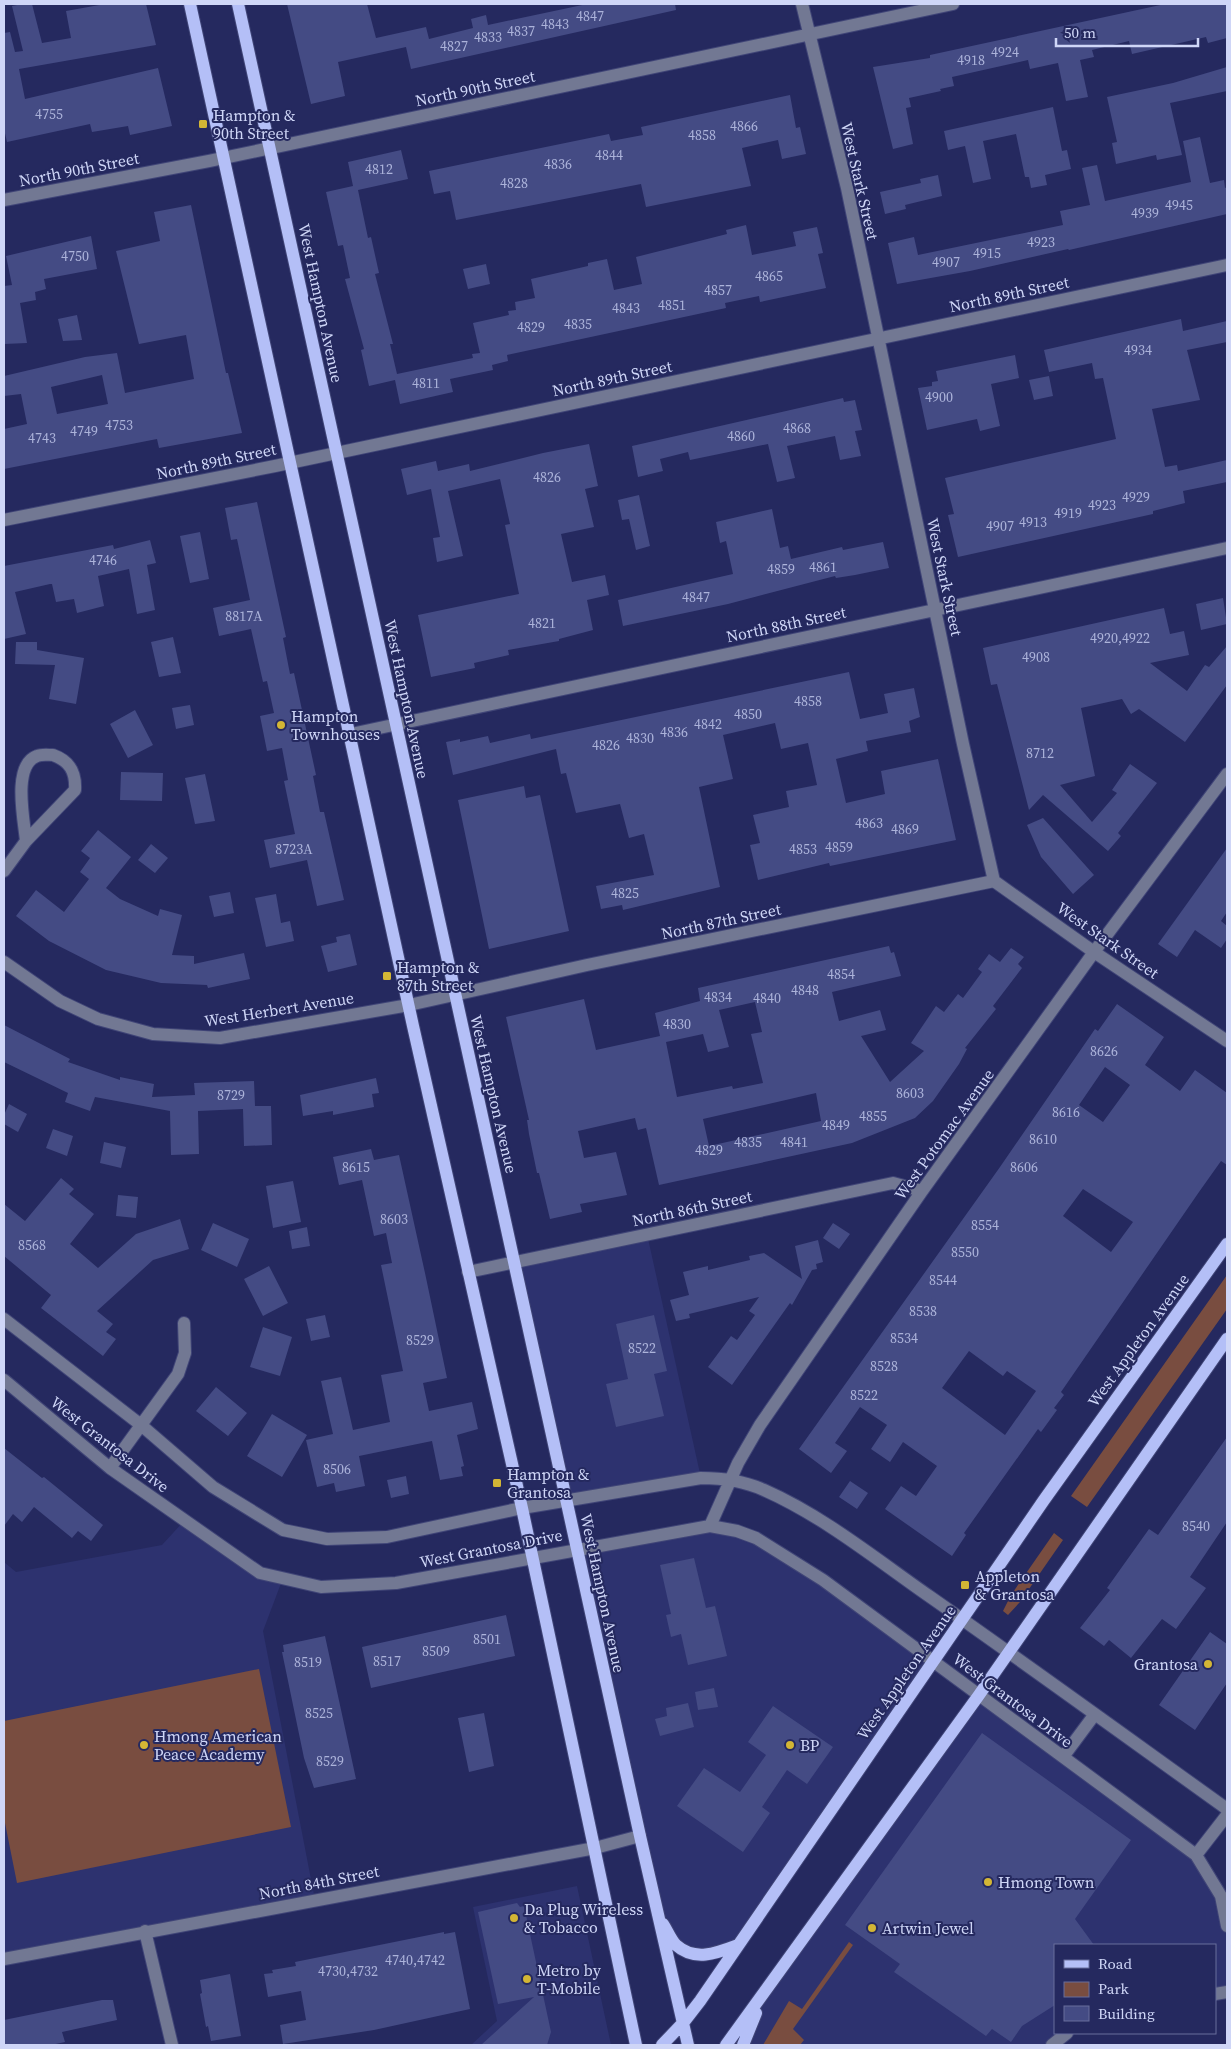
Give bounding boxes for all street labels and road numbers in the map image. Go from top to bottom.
street label: North 90th Street [413,64,538,111]
street label: West Stark Street [836,120,884,243]
street label: North 90th Street [17,146,142,191]
street label: West Hampton Avenue [293,222,349,384]
street label: North 89th Street [947,270,1072,317]
street label: North 89th Street [550,354,675,401]
street label: North 89th Street [154,437,279,484]
street label: West Stark Street [922,516,968,639]
street label: North 88th Street [724,600,849,647]
street label: West Hampton Avenue [379,618,435,780]
street label: North 87th Street [659,897,784,944]
street label: West Stark Street [1053,897,1164,984]
street label: West Herbert Avenue [203,986,355,1032]
street label: West Hampton Avenue [465,1013,523,1175]
street label: West Potomac Avenue [889,1064,999,1204]
street label: North 86th Street [630,1184,755,1231]
street label: West Appleton Avenue [1082,1269,1194,1411]
street label: West Grantosa Drive [46,1391,174,1497]
street label: West Hampton Avenue [575,1512,631,1674]
street label: West Grantosa Drive [418,1523,564,1573]
street label: West Appleton Avenue [851,1600,961,1744]
street label: West Grantosa Drive [949,1648,1077,1752]
street label: North 84th Street [257,1859,382,1904]

